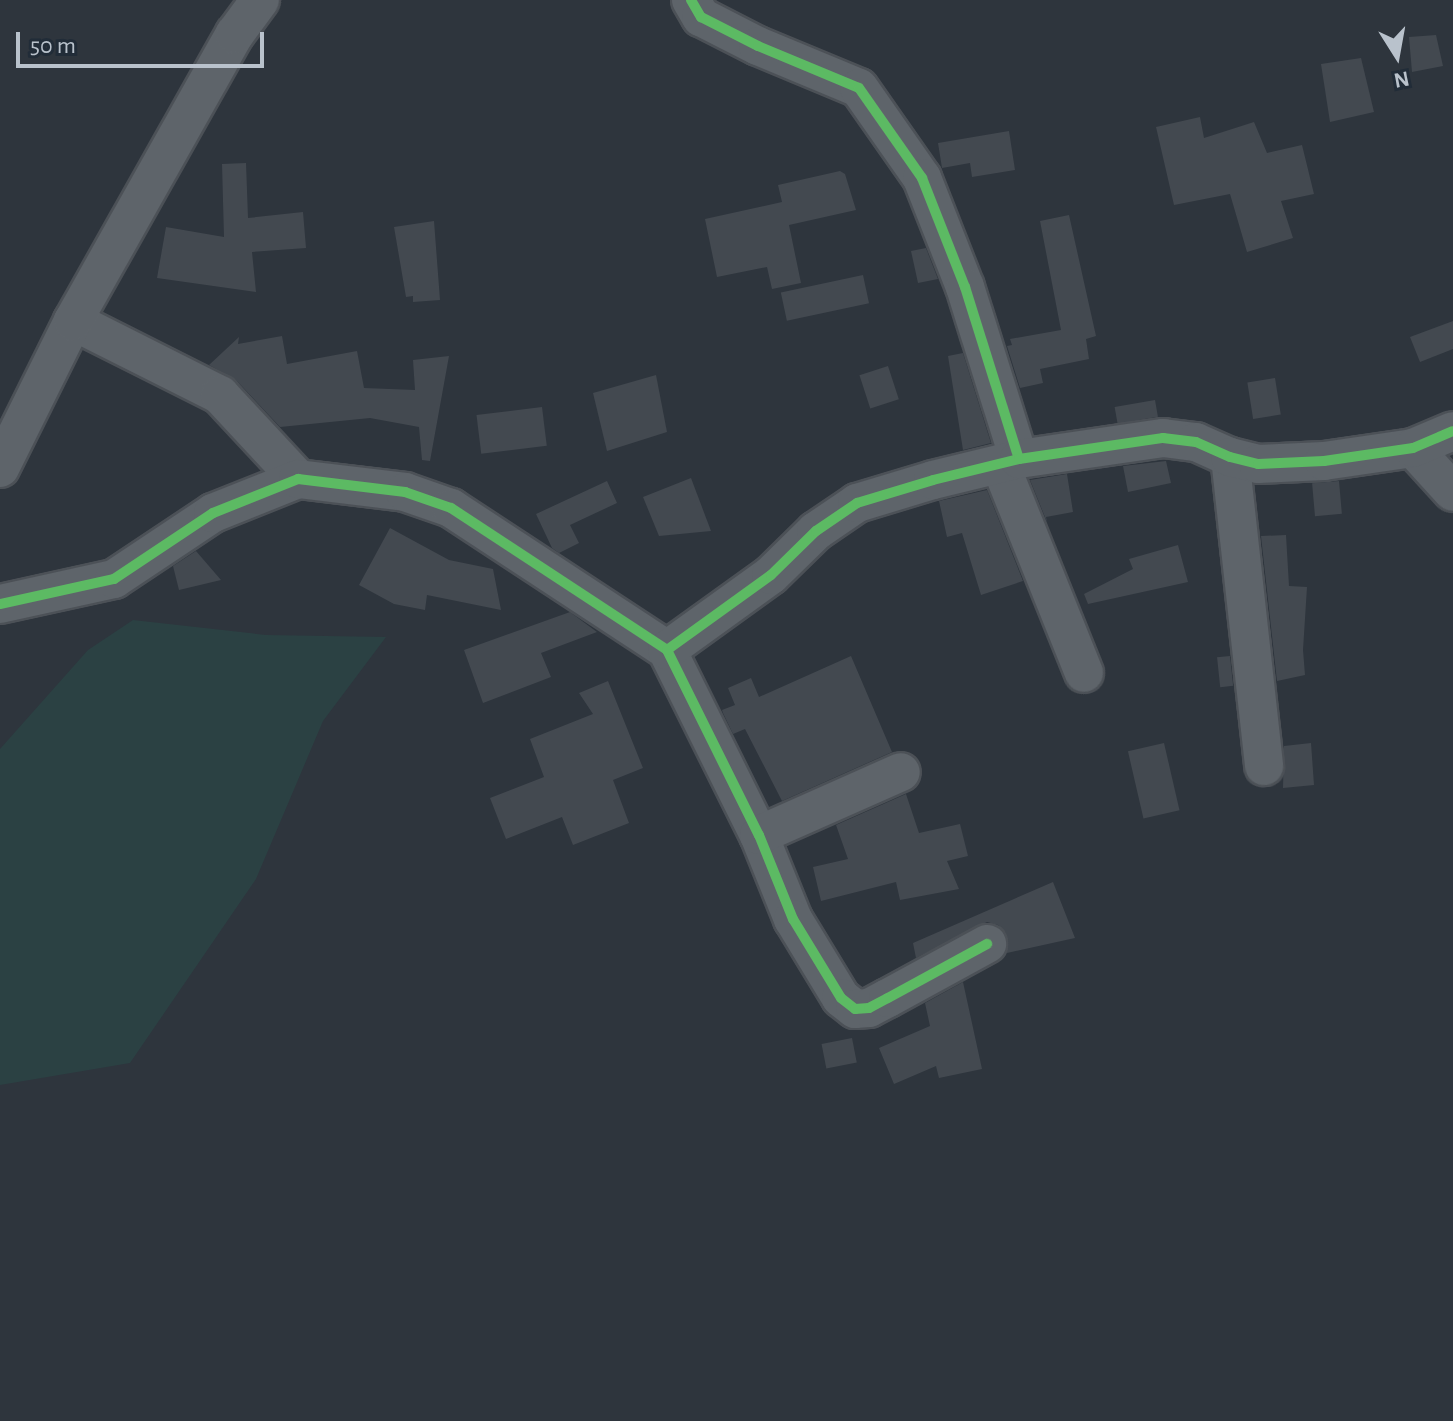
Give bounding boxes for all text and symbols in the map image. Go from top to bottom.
scale bar [20,16,268,66]
north arrow [1357,16,1437,96]
text: 50 m [30,34,76,58]
text: N [1392,67,1411,92]

